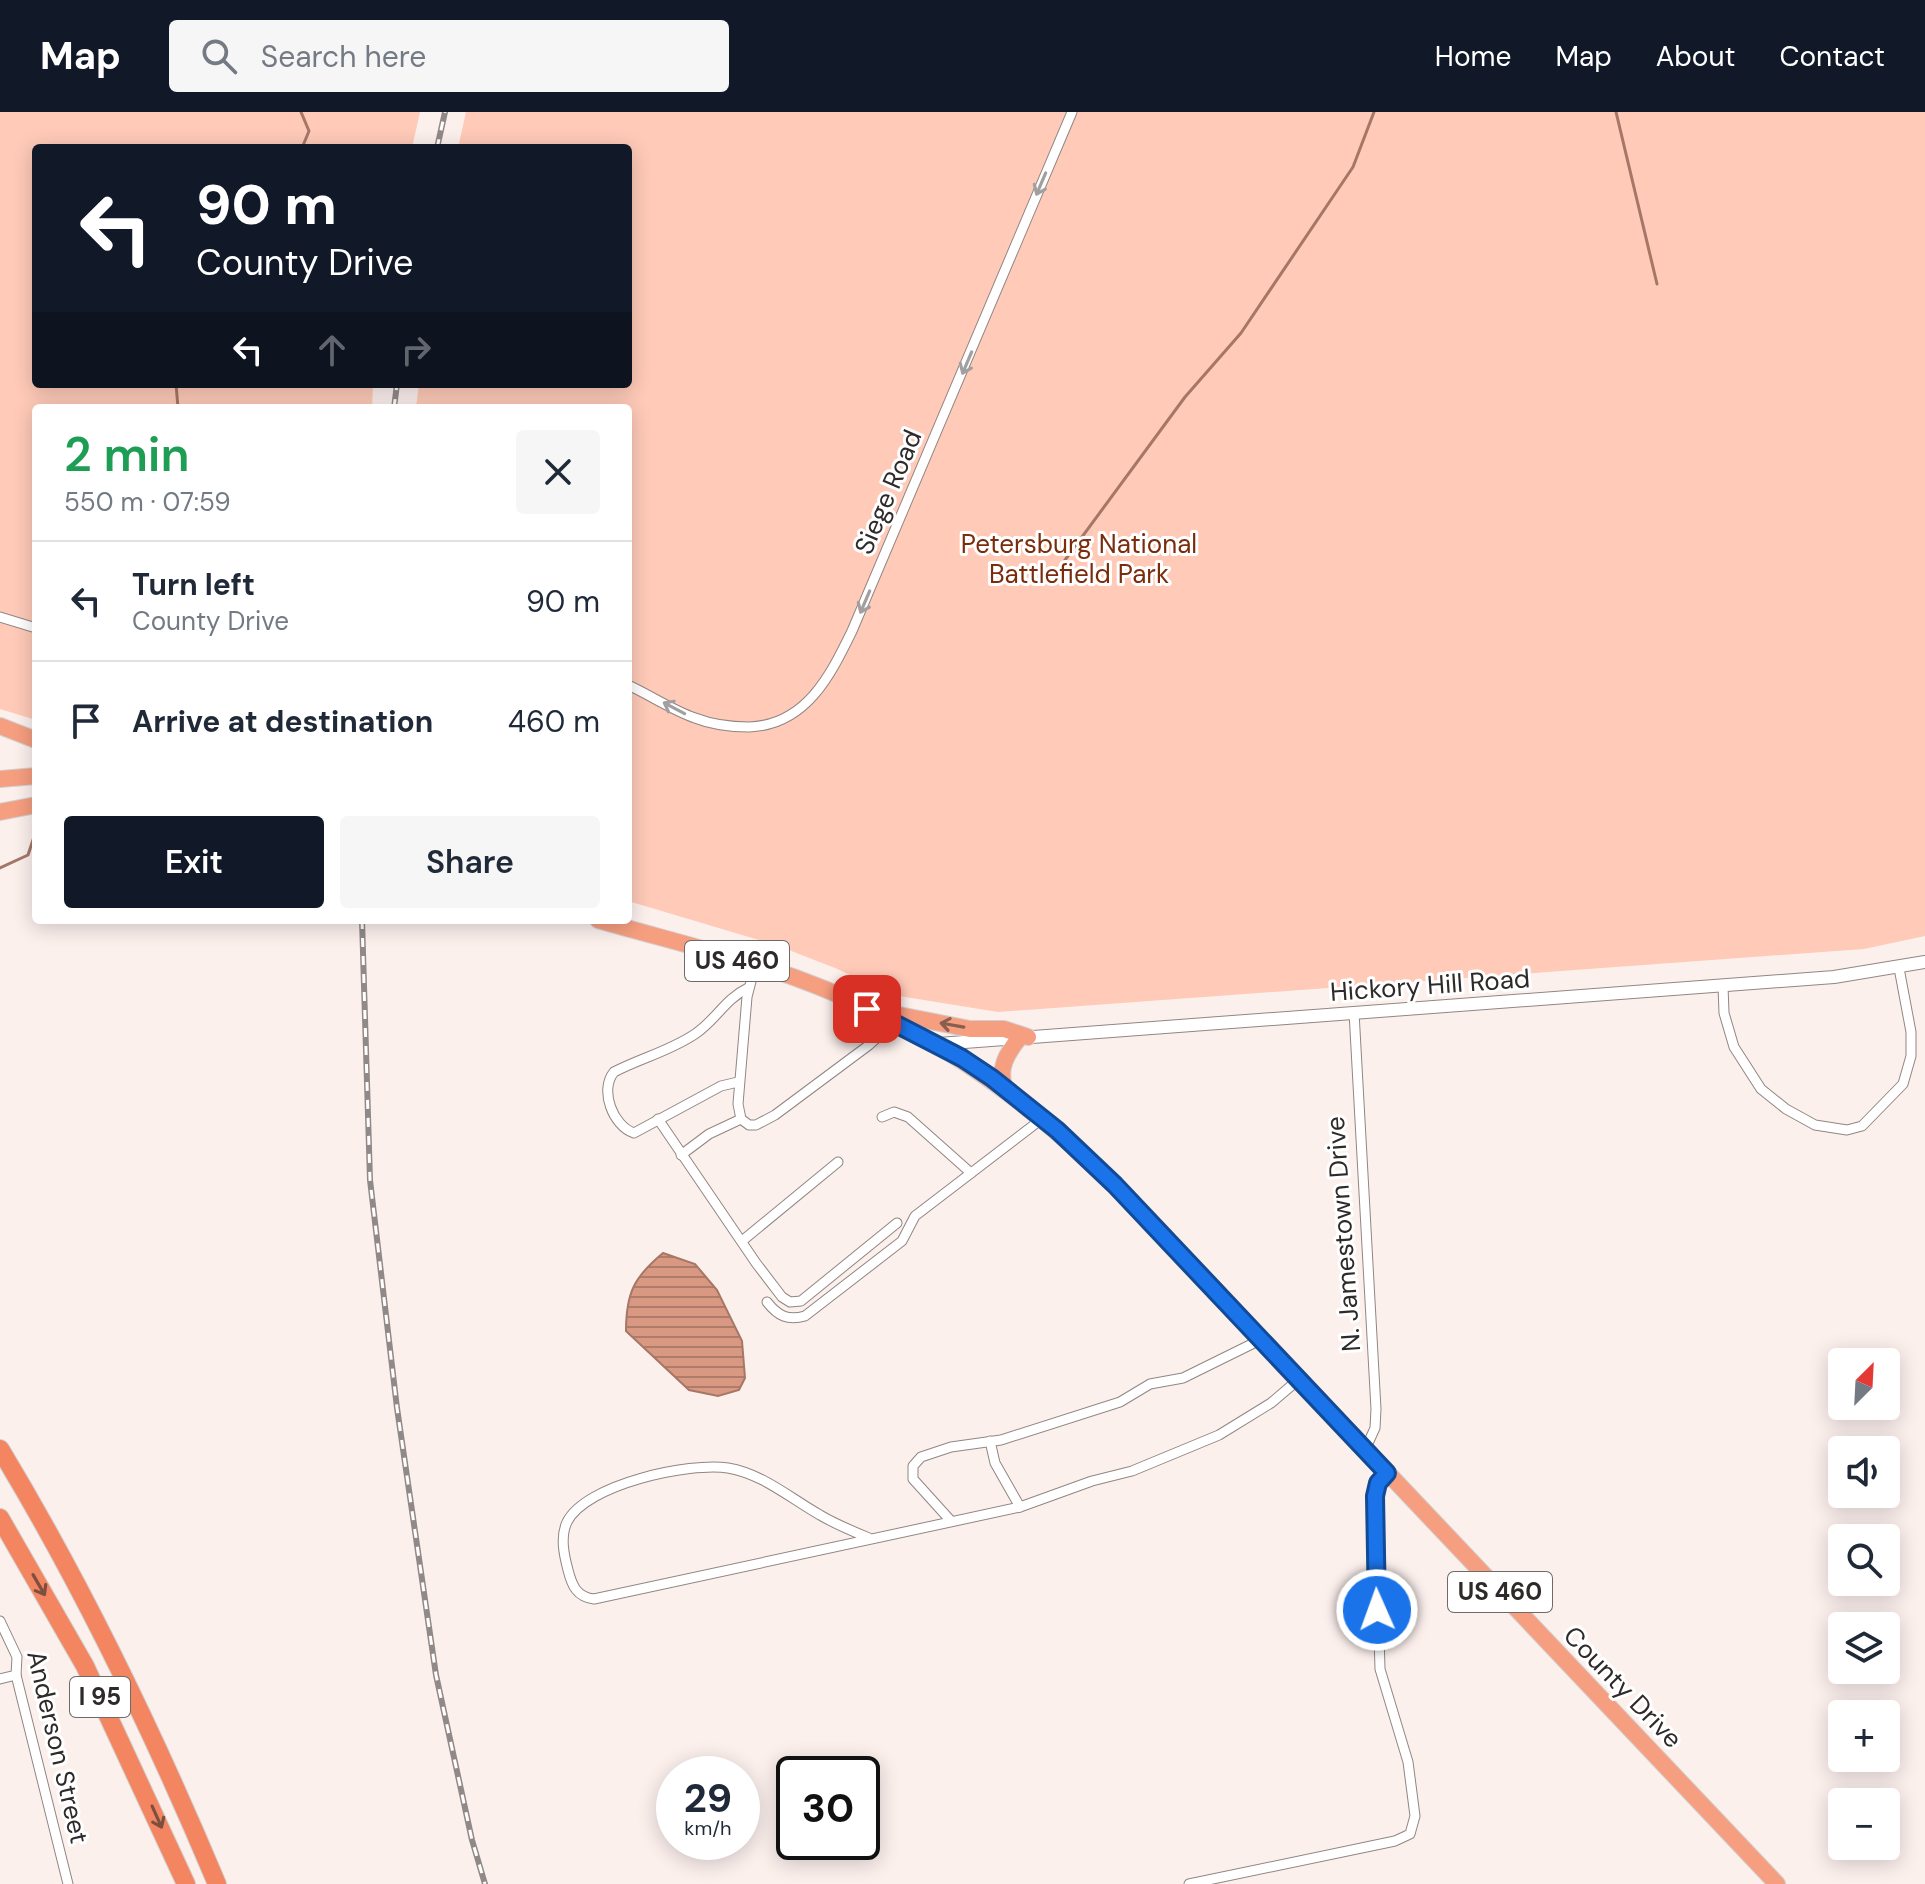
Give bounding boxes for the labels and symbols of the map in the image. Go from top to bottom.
one-way arrow [1033,171,1048,196]
one-way arrow [958,350,973,374]
street label: Siege Road [847,425,929,559]
park label: Petersburg National Battlefield Park [961,527,1197,591]
one-way arrow [857,589,872,614]
one-way arrow [663,700,687,716]
road number: US 460 [685,941,789,981]
street label: Hickory Hill Road [1329,961,1531,1009]
pin [833,975,901,1043]
one-way arrow [940,1017,965,1032]
street label: N. Jamestown Drive [1318,1115,1368,1353]
north arrow [1828,1348,1900,1420]
position arrow [1335,1568,1419,1652]
road number: US 460 [1448,1572,1552,1612]
one-way arrow [32,1573,47,1597]
street label: County Drive [1556,1619,1690,1755]
street label: Anderson Street [19,1647,97,1847]
road number: I 95 [70,1677,130,1717]
speed limit sign: 30 [776,1756,880,1860]
one-way arrow [150,1804,165,1829]

